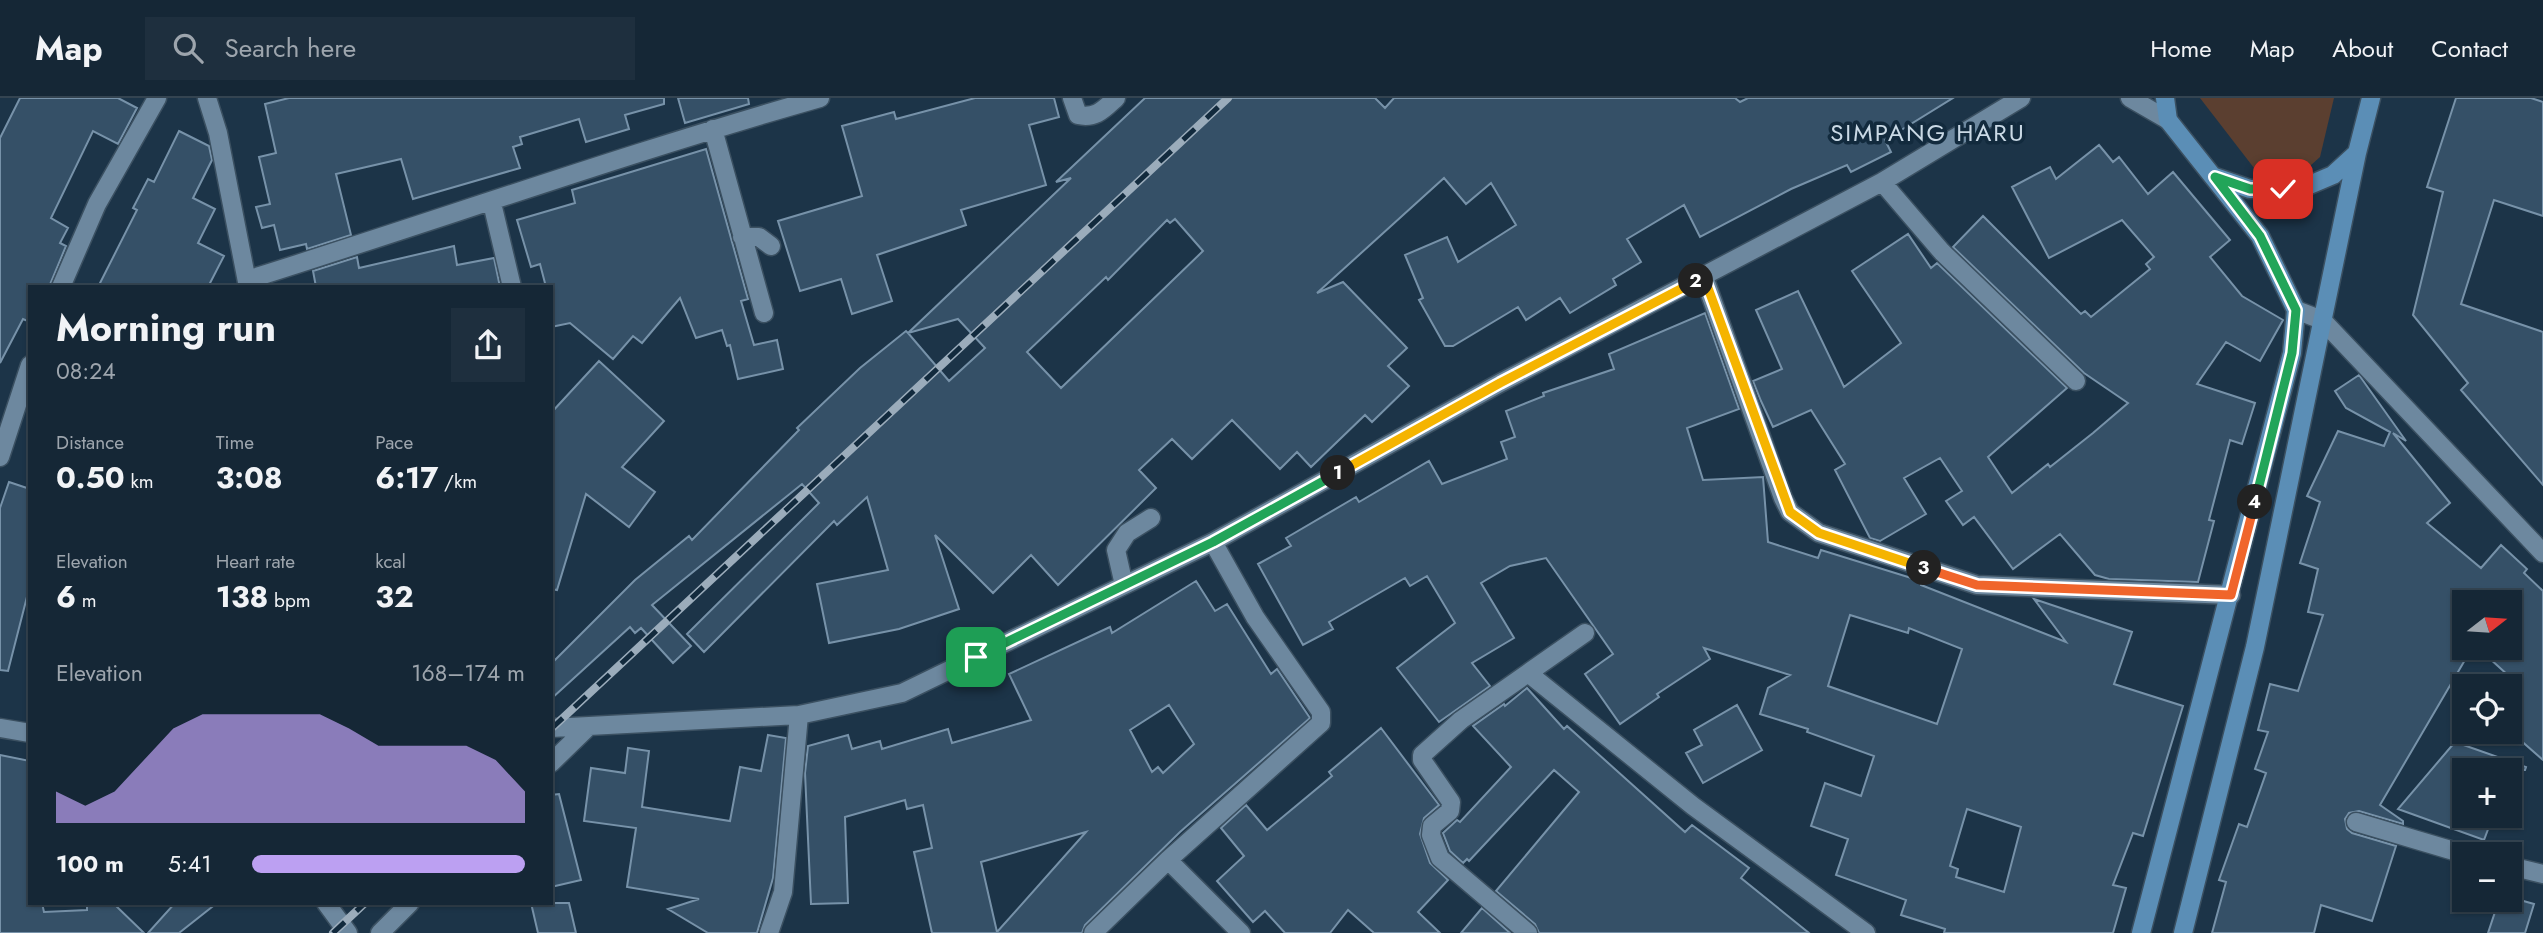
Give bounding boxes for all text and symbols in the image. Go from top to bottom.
search box [145,17,635,80]
text: Map [35,25,103,72]
icon: search [169,29,207,67]
text: Search here [225,29,356,67]
text: Home [2150,31,2212,66]
text: Map [2250,31,2294,66]
text: About [2332,31,2393,66]
text: Contact [2431,31,2508,66]
district label: SIMPANG HARU [1830,115,2026,150]
pin [2253,159,2313,219]
icon: check [2264,170,2302,208]
pin: 2 [1678,264,1714,298]
text: 2 [1689,267,1702,294]
text: Morning run [56,300,276,355]
button: share [451,308,525,382]
text: 08:24 [56,354,116,388]
text: Distance [56,429,124,456]
text: Time [216,429,254,456]
text: Pace [375,429,413,456]
text: 0.50 [56,456,125,499]
text: 3:08 [216,456,283,499]
text: 6:17 [375,456,438,499]
pin: 1 [1320,456,1356,490]
text: 1 [1333,459,1342,486]
text: km [125,468,154,495]
text: /km [438,468,477,495]
pin: 4 [2238,484,2272,520]
text: 4 [2248,488,2261,515]
text: Elevation [56,548,128,575]
text: Heart rate [216,548,295,575]
text: kcal [375,548,406,575]
pin: 3 [1906,550,1941,586]
text: 3 [1918,554,1929,581]
text: 6 [56,575,76,618]
text: 138 [216,575,268,618]
text: 32 [375,575,414,618]
text: m [76,587,97,614]
text: bpm [268,587,311,614]
north arrow [2452,590,2522,660]
map controls [2452,590,2522,912]
pin [946,627,1006,687]
icon: arrive [957,638,995,676]
text: Elevation [56,656,143,690]
text: 168–174 m [411,656,525,690]
button: locate [2452,674,2522,744]
button: + [2452,758,2522,828]
button: − [2452,842,2522,912]
text: 100 m [56,847,124,881]
text: 5:41 [168,847,212,881]

